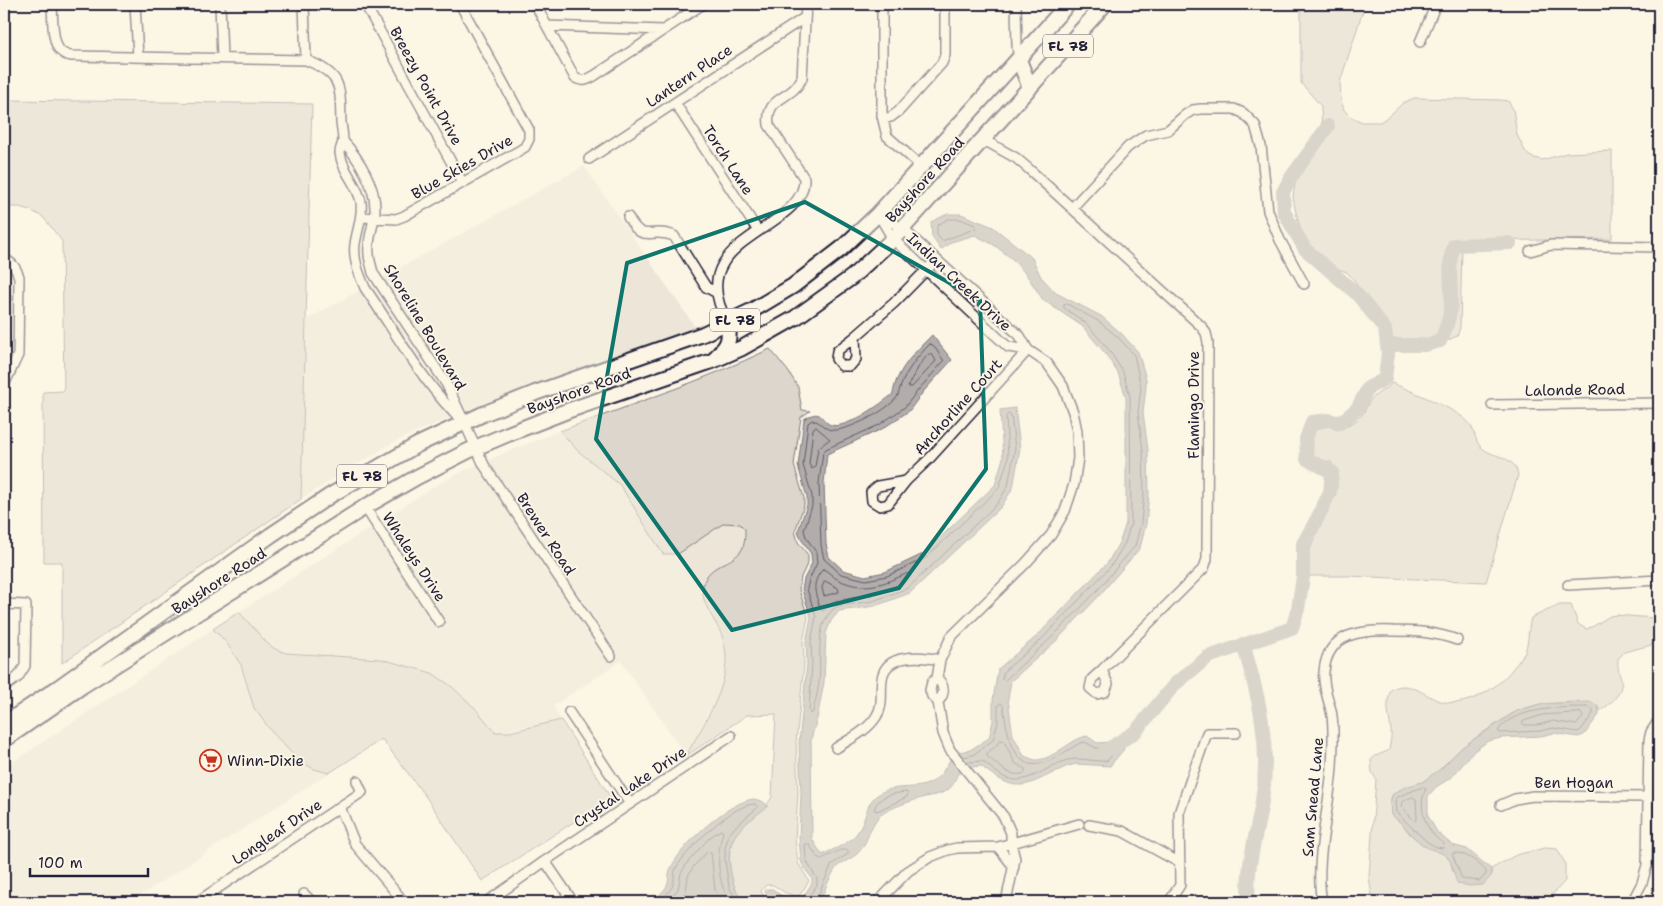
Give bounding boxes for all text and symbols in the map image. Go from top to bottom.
street label: Breezy Point Drive [385,23,467,149]
road number: FL 78 [1043,34,1093,58]
street label: Lantern Place [642,40,736,112]
street label: Torch Lane [698,121,758,199]
street label: Blue Skies Drive [408,130,516,204]
street label: Bayshore Road [881,132,969,227]
street label: Indian Creek Drive [902,228,1016,336]
street label: Shoreline Boulevard [379,260,471,394]
road number: FL 78 [710,308,760,332]
street label: Flamingo Drive [1184,351,1204,459]
street label: Anchorline Court [909,355,1007,459]
street label: Bayshore Road [524,363,634,419]
street label: Lalonde Road [1525,379,1626,401]
road number: FL 78 [337,464,387,488]
street label: Brewer Road [512,489,580,579]
street label: Whaleys Drive [378,508,450,606]
street label: Bayshore Road [168,543,271,619]
street label: Sam Snead Lane [1298,736,1328,858]
street label: Crystal Lake Drive [570,742,690,832]
supermarket icon: Winn-Dixie [199,749,223,773]
place label: Winn-Dixie [227,751,304,771]
street label: Ben Hogan [1535,773,1613,793]
street label: Longleaf Drive [228,794,326,870]
scale bar [30,846,148,878]
text: 100 m [38,853,83,873]

